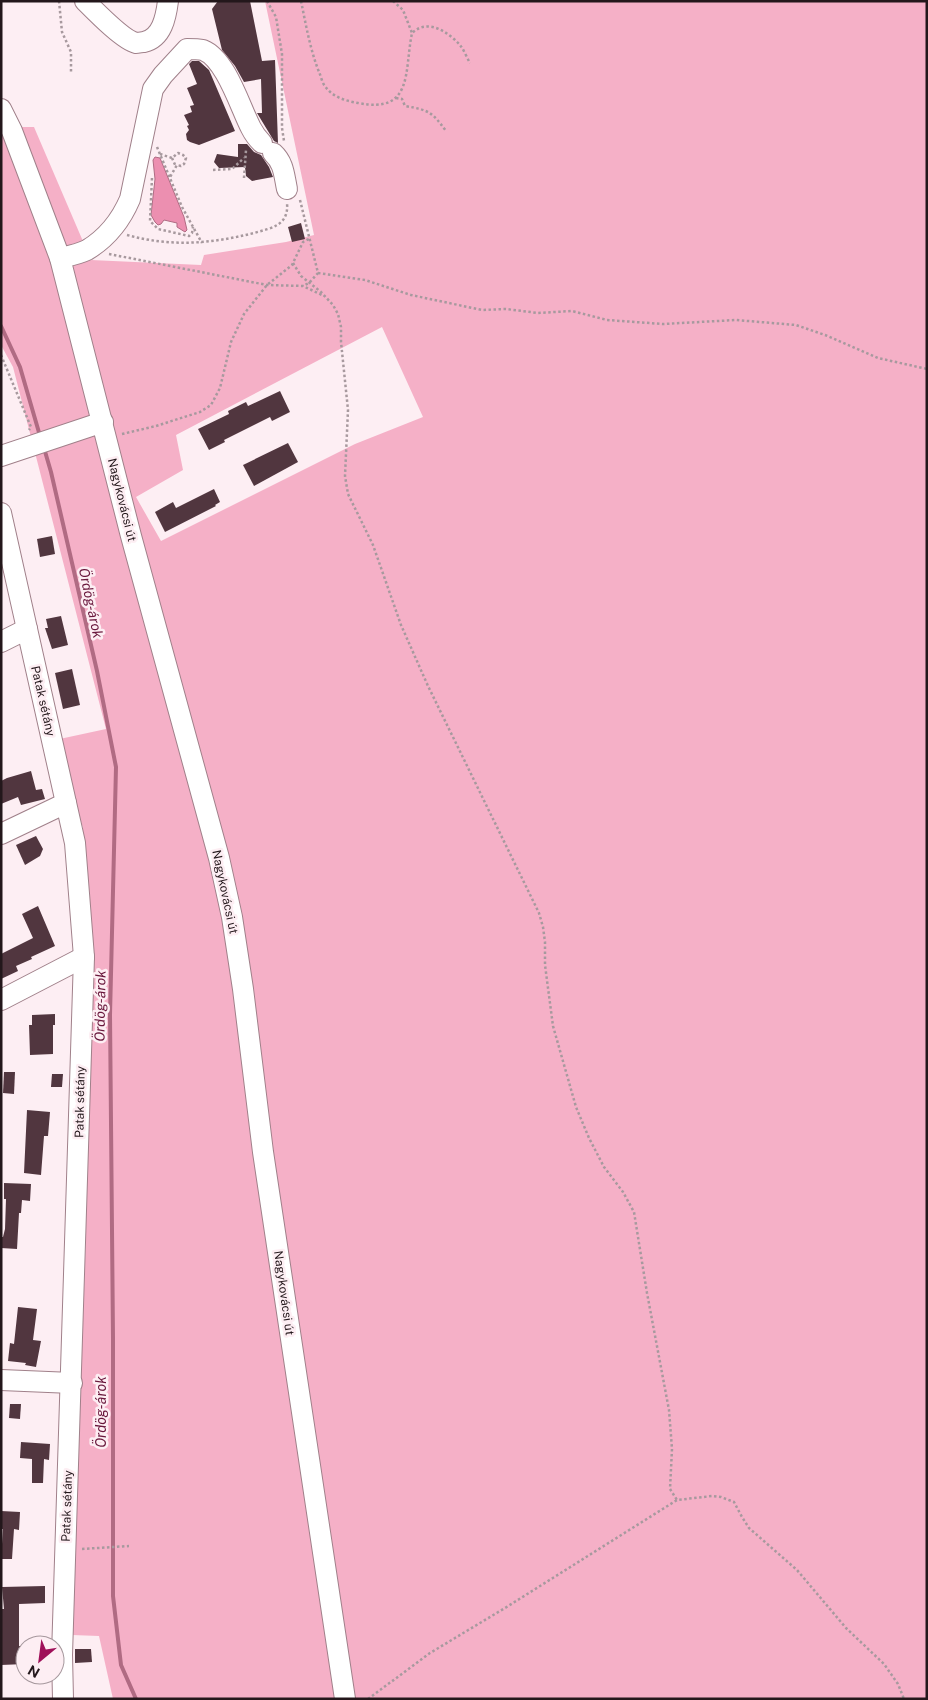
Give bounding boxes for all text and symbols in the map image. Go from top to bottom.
street label: Nagykovácsi út [105,457,139,543]
water label: Ördög-árok [76,566,108,640]
street label: Patak sétány [28,664,58,738]
street label: Nagykovácsi út [209,849,241,935]
water label: Ördög-árok [89,970,109,1042]
street label: Patak sétány [72,1065,88,1138]
street label: Nagykovácsi út [271,1250,297,1337]
water label: Ördög-árok [91,1376,109,1448]
street label: Patak sétány [59,1469,75,1542]
north arrow [15,1635,65,1685]
text: N [25,1662,42,1681]

